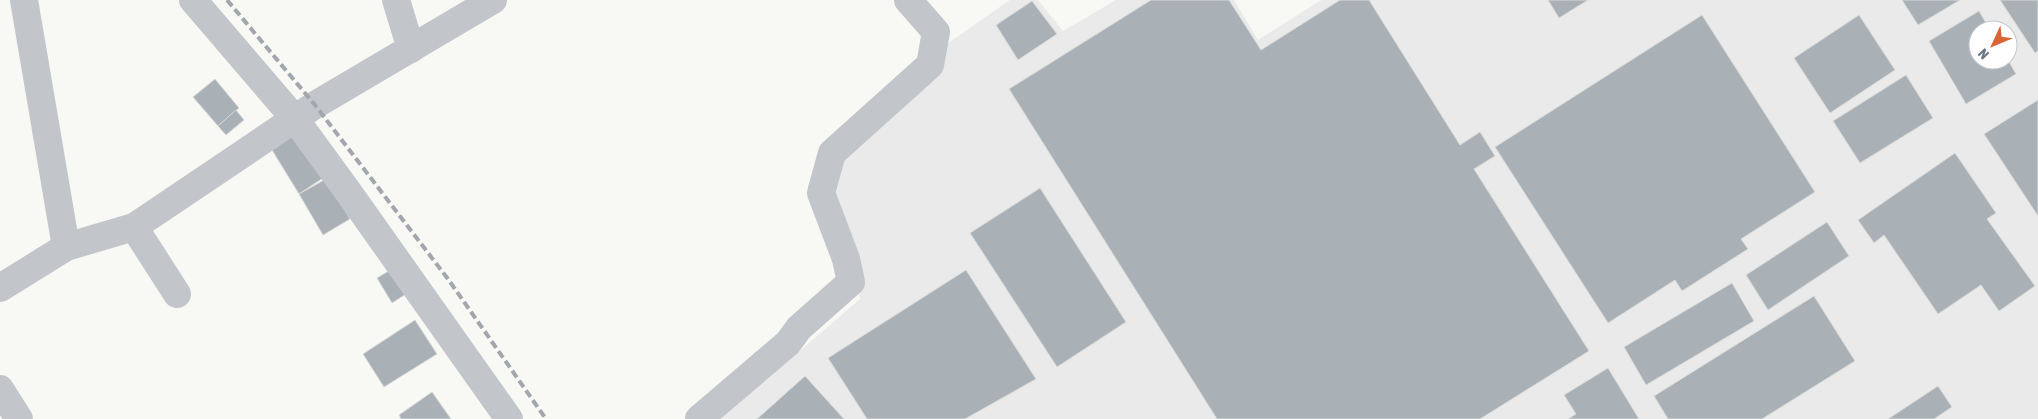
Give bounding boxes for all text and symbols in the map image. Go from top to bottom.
north arrow [1968,20,2018,70]
text: N [1975,46,1992,63]

